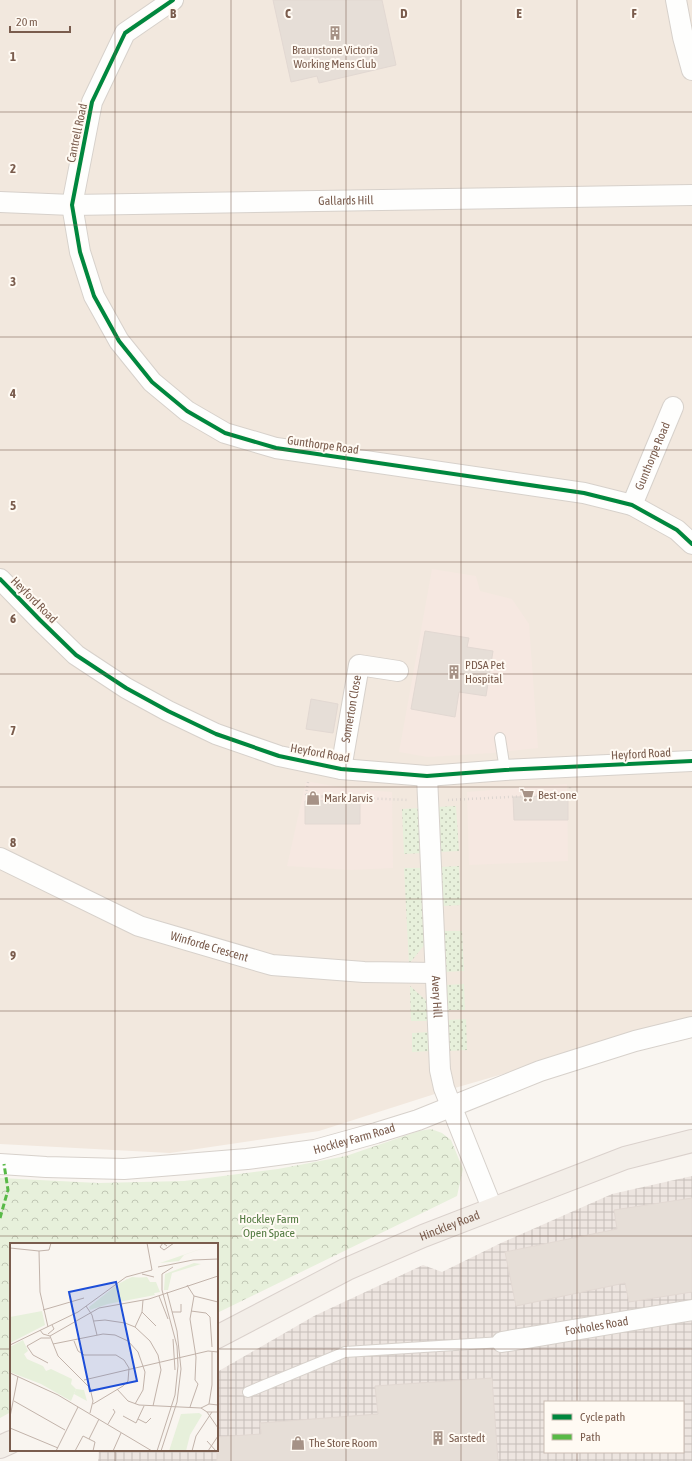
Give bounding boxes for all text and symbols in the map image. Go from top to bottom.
text: B [170,6,177,21]
text: C [285,6,291,21]
text: D [400,6,408,21]
text: E [516,6,522,21]
text: F [631,6,637,21]
scale bar [10,8,70,34]
text: 20 m [16,15,38,29]
building icon: Braunstone Victoria Working Mens Club [327,25,343,41]
place label: Braunstone Victoria Working Mens Club [292,43,378,71]
text: 1 [10,49,16,64]
street label: Cantrell Road [64,102,90,164]
text: 2 [10,161,16,176]
street label: Gallards Hill [318,193,374,208]
text: 3 [10,274,16,289]
text: 4 [9,386,16,401]
street label: Gunthorpe Road [632,420,673,492]
street label: Gunthorpe Road [286,433,360,457]
text: 5 [10,498,16,513]
street label: Heyford Road [8,574,60,626]
text: 6 [10,611,16,626]
place label: PDSA Pet Hospital [465,658,505,686]
building icon: PDSA Pet Hospital [446,664,462,680]
street label: Somerton Close [339,674,364,744]
text: 7 [10,723,16,738]
street label: Heyford Road [289,741,351,765]
street label: Heyford Road [611,745,671,763]
supermarket icon: Best-one [519,787,535,803]
place label: Best-one [538,788,577,802]
shop icon: Mark Jarvis [305,790,321,806]
place label: Mark Jarvis [324,791,373,805]
text: 8 [10,835,16,850]
street label: Winforde Crescent [169,929,250,965]
text: 9 [10,948,16,963]
street label: Avery Hill [429,975,445,1019]
street label: Hockley Farm Road [312,1120,397,1157]
street label: Hinckley Road [417,1208,482,1244]
park label: Hockley Farm Open Space [239,1212,299,1240]
inset map [10,1243,218,1451]
street label: Foxholes Road [564,1314,629,1338]
legend [544,1401,684,1453]
text: Cycle path [580,1410,625,1424]
building icon: Sarstedt [430,1430,446,1446]
text: Path [580,1430,601,1444]
place label: Sarstedt [449,1431,486,1445]
shop icon: The Store Room [290,1435,306,1451]
place label: The Store Room [309,1436,378,1450]

